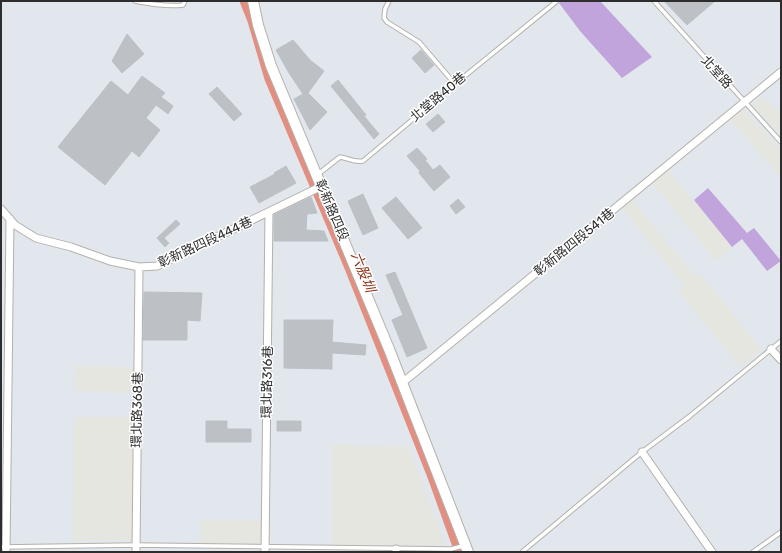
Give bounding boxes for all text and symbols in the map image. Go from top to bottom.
street label: 北堂路 [698,52,736,92]
street label: 北堂路40巷 [407,69,469,125]
street label: 彰新路四段 [312,177,352,243]
street label: 彰新路四段541巷 [531,205,617,279]
street label: 彰新路四段444巷 [156,214,254,270]
water label: 六股圳 [347,249,379,297]
street label: 環北路316巷 [259,345,275,419]
street label: 環北路368巷 [129,372,145,448]

